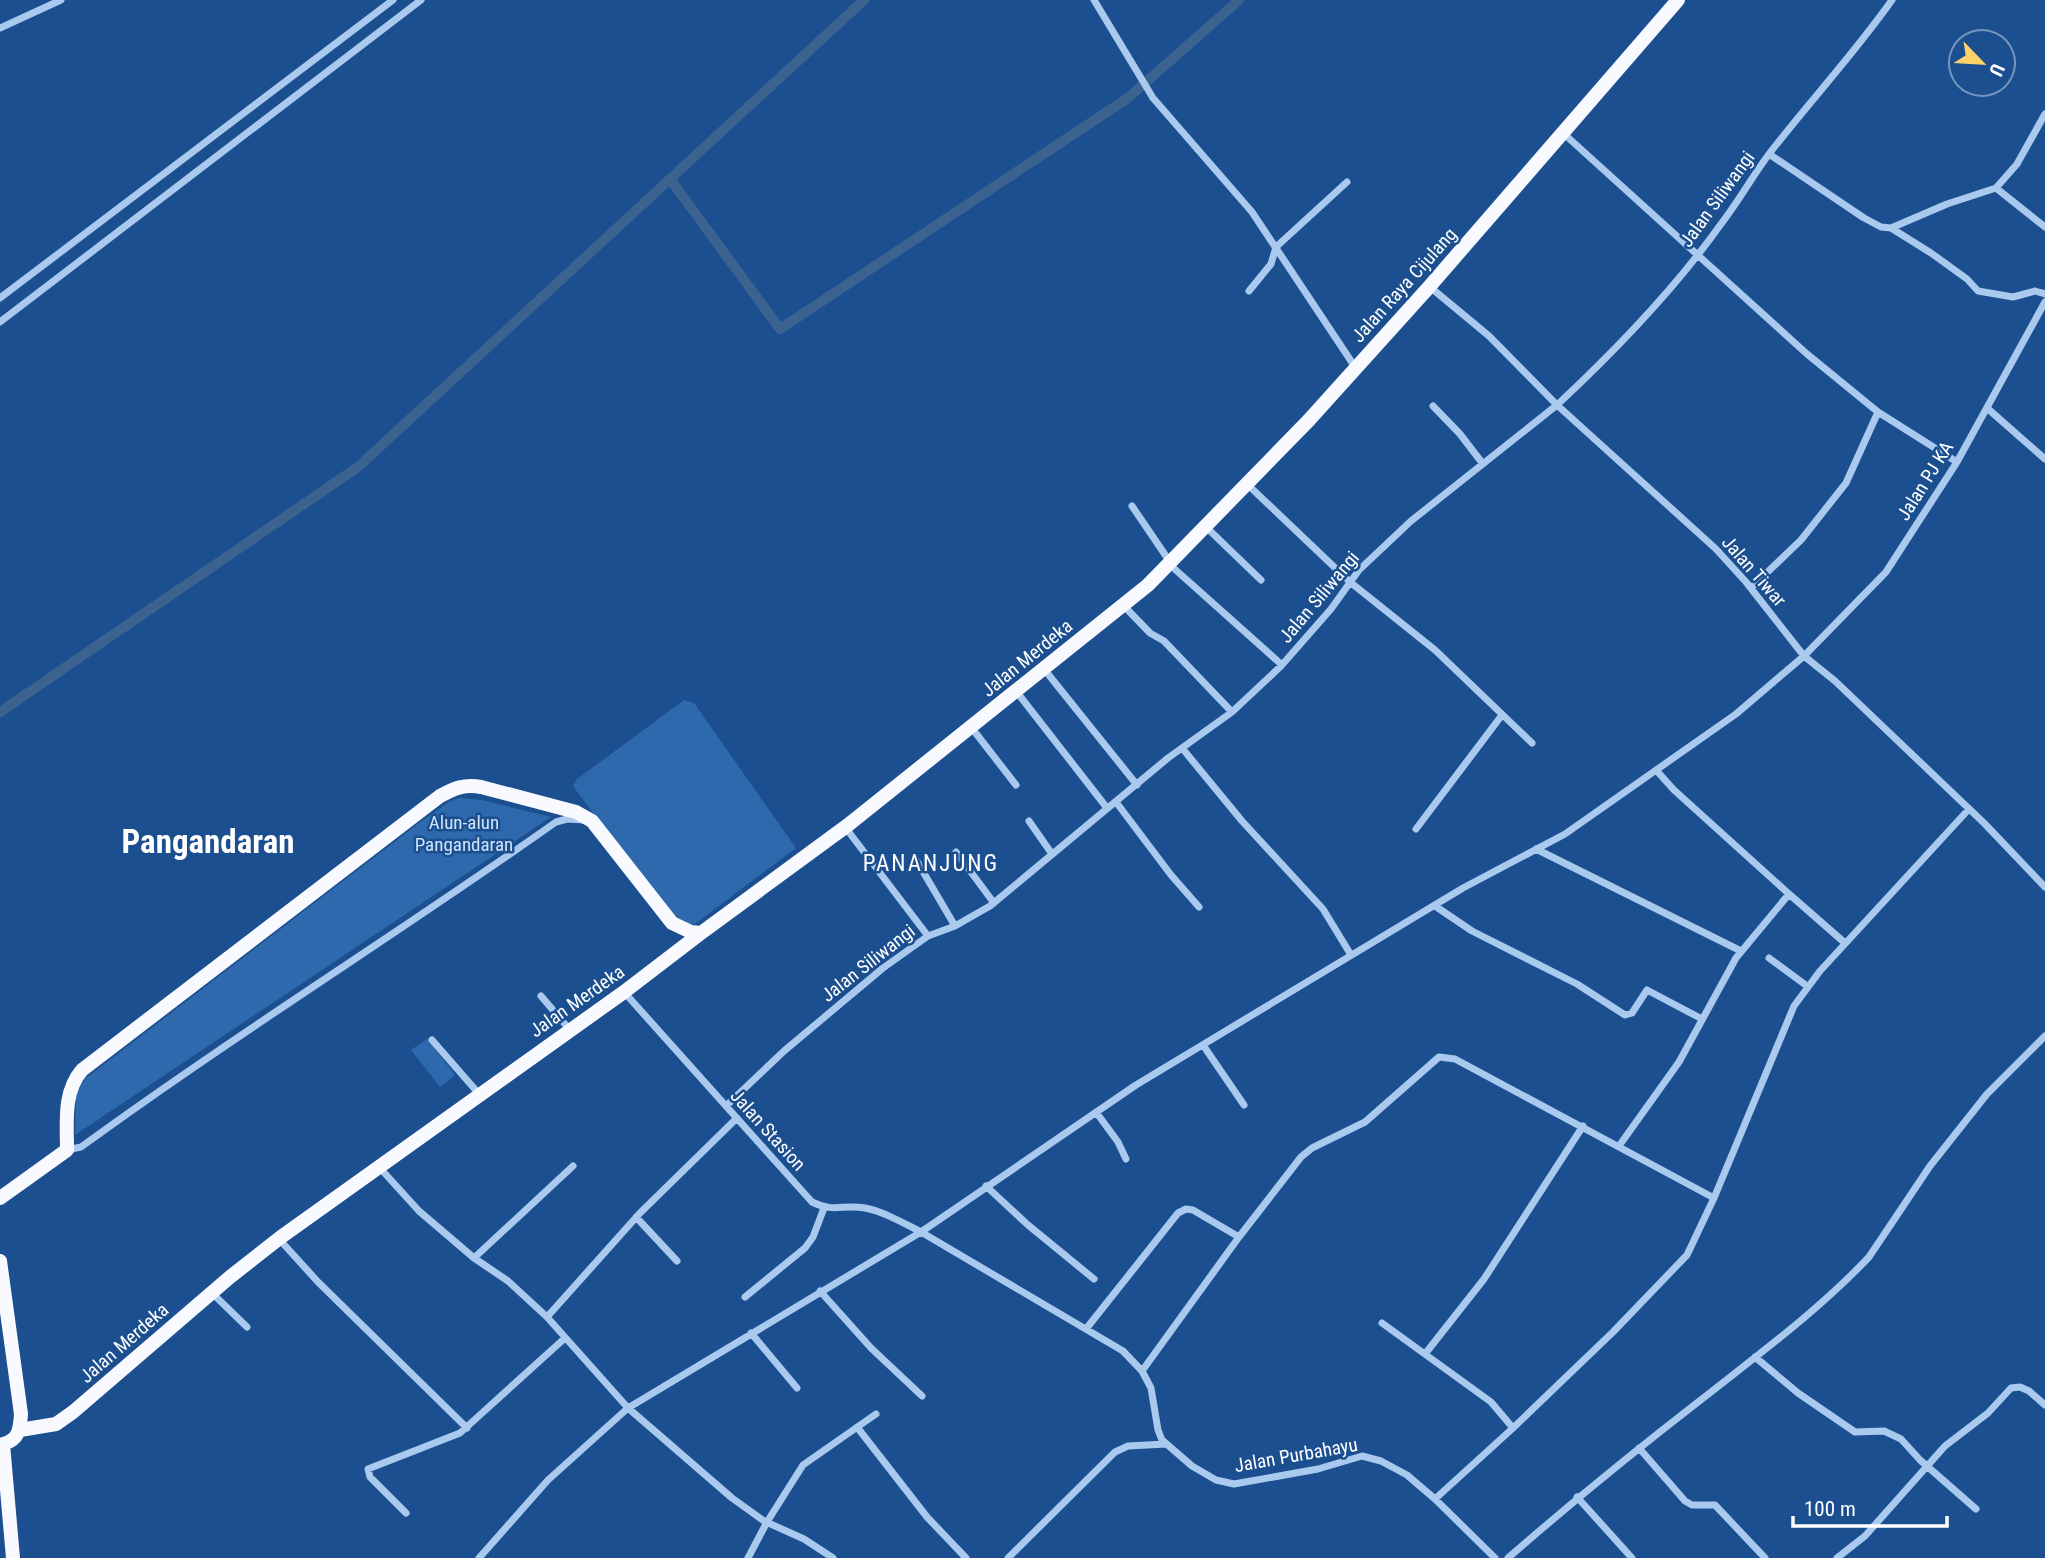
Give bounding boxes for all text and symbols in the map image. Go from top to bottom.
north arrow [1947,28,2017,98]
text: U [1984,60,2010,80]
street label: Jalan Siliwangi [1675,147,1759,251]
street label: Jalan Raya Cijulang [1347,223,1461,347]
street label: Jalan PJ KA [1892,437,1958,525]
street label: Jalan Tiwar [1717,531,1791,611]
street label: Jalan Siliwangi [1274,546,1364,648]
street label: Jalan Merdeka [977,614,1077,702]
park label: Alun-alun Pangandaran [415,811,513,856]
district label: Pangandaran [122,822,294,861]
district label: PANANJUNG [863,850,999,877]
street label: Jalan Siliwangi [817,919,919,1007]
street label: Jalan Merdeka [525,960,629,1042]
street label: Jalan Stasion [725,1085,811,1175]
street label: Jalan Merdeka [75,1298,173,1388]
street label: Jalan Purbahayu [1233,1433,1359,1477]
scale bar [1793,1484,1947,1528]
text: 100 m [1804,1497,1856,1521]

